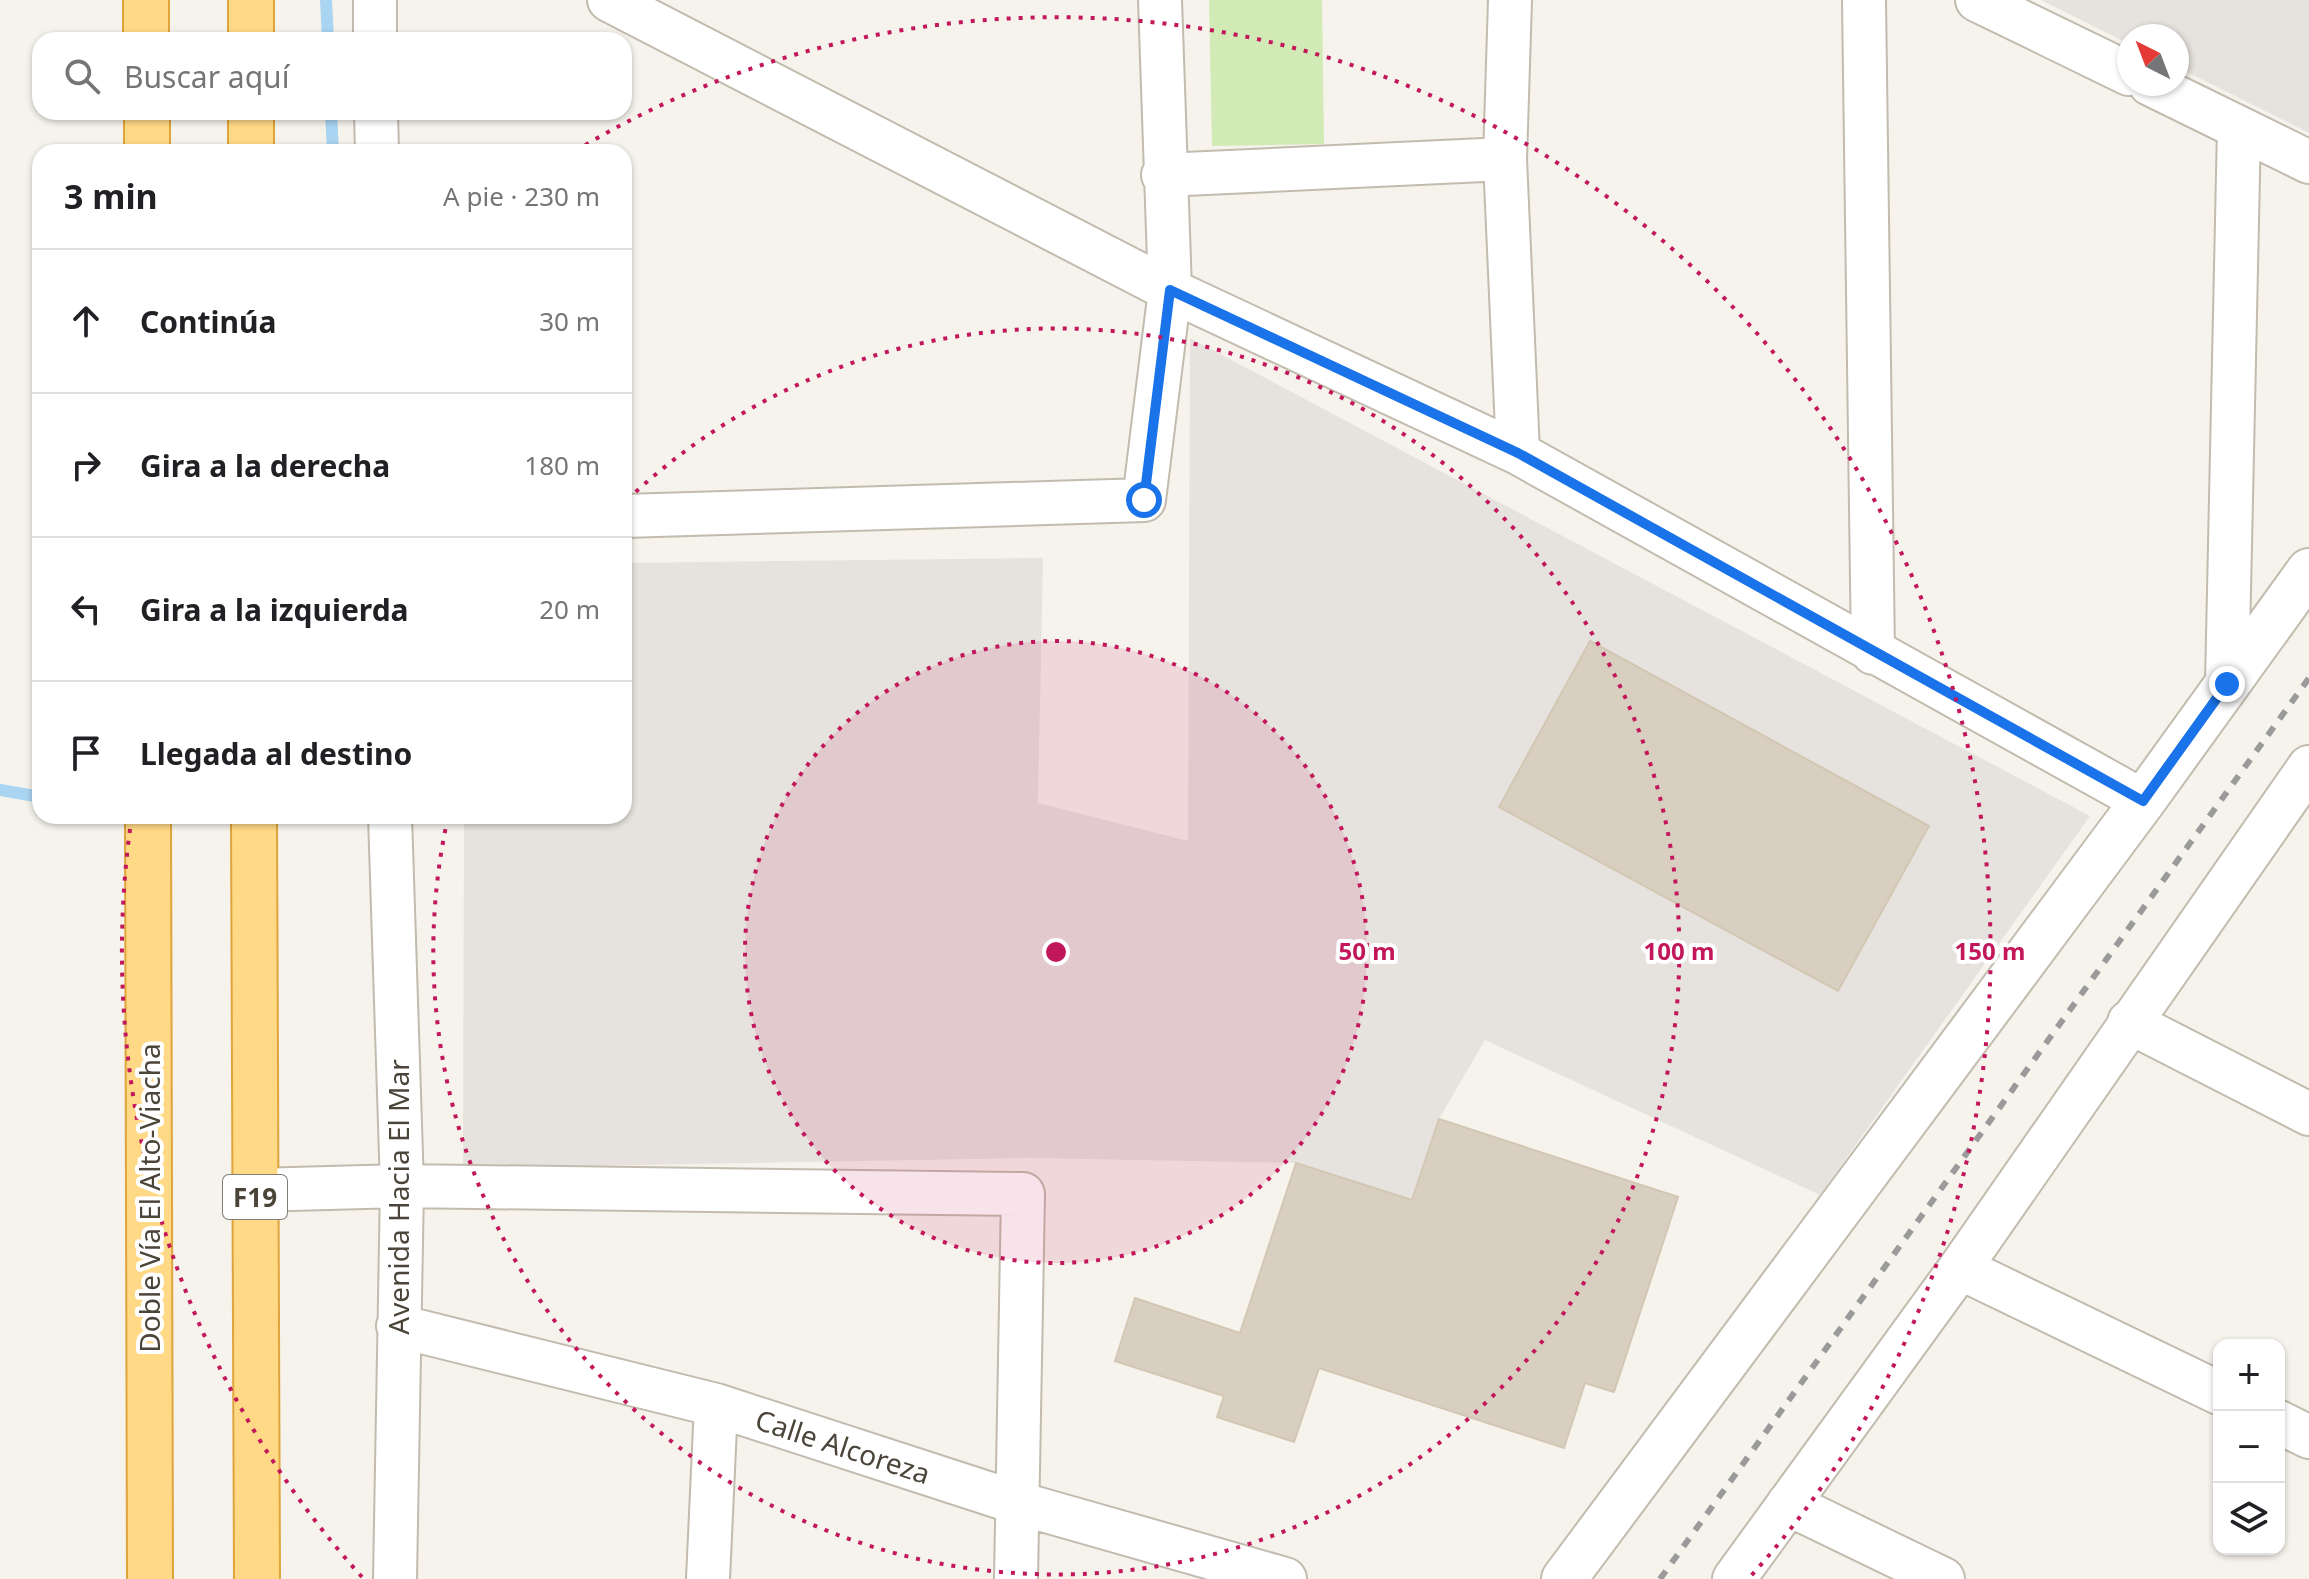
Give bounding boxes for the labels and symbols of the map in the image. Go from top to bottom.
north arrow [2117,24,2189,96]
route start [1126,482,1162,518]
route end [2209,666,2245,702]
text: 50 m [1338,934,1396,967]
text: 100 m [1644,934,1714,967]
text: 150 m [1955,934,2025,967]
centre of rings [1042,938,1070,966]
street label: Doble Vía El Alto-Viacha [130,1043,168,1353]
street label: Avenida Hacia El Mar [379,1059,417,1335]
road number: F19 [223,1175,287,1219]
street label: Calle Alcoreza [751,1400,935,1492]

